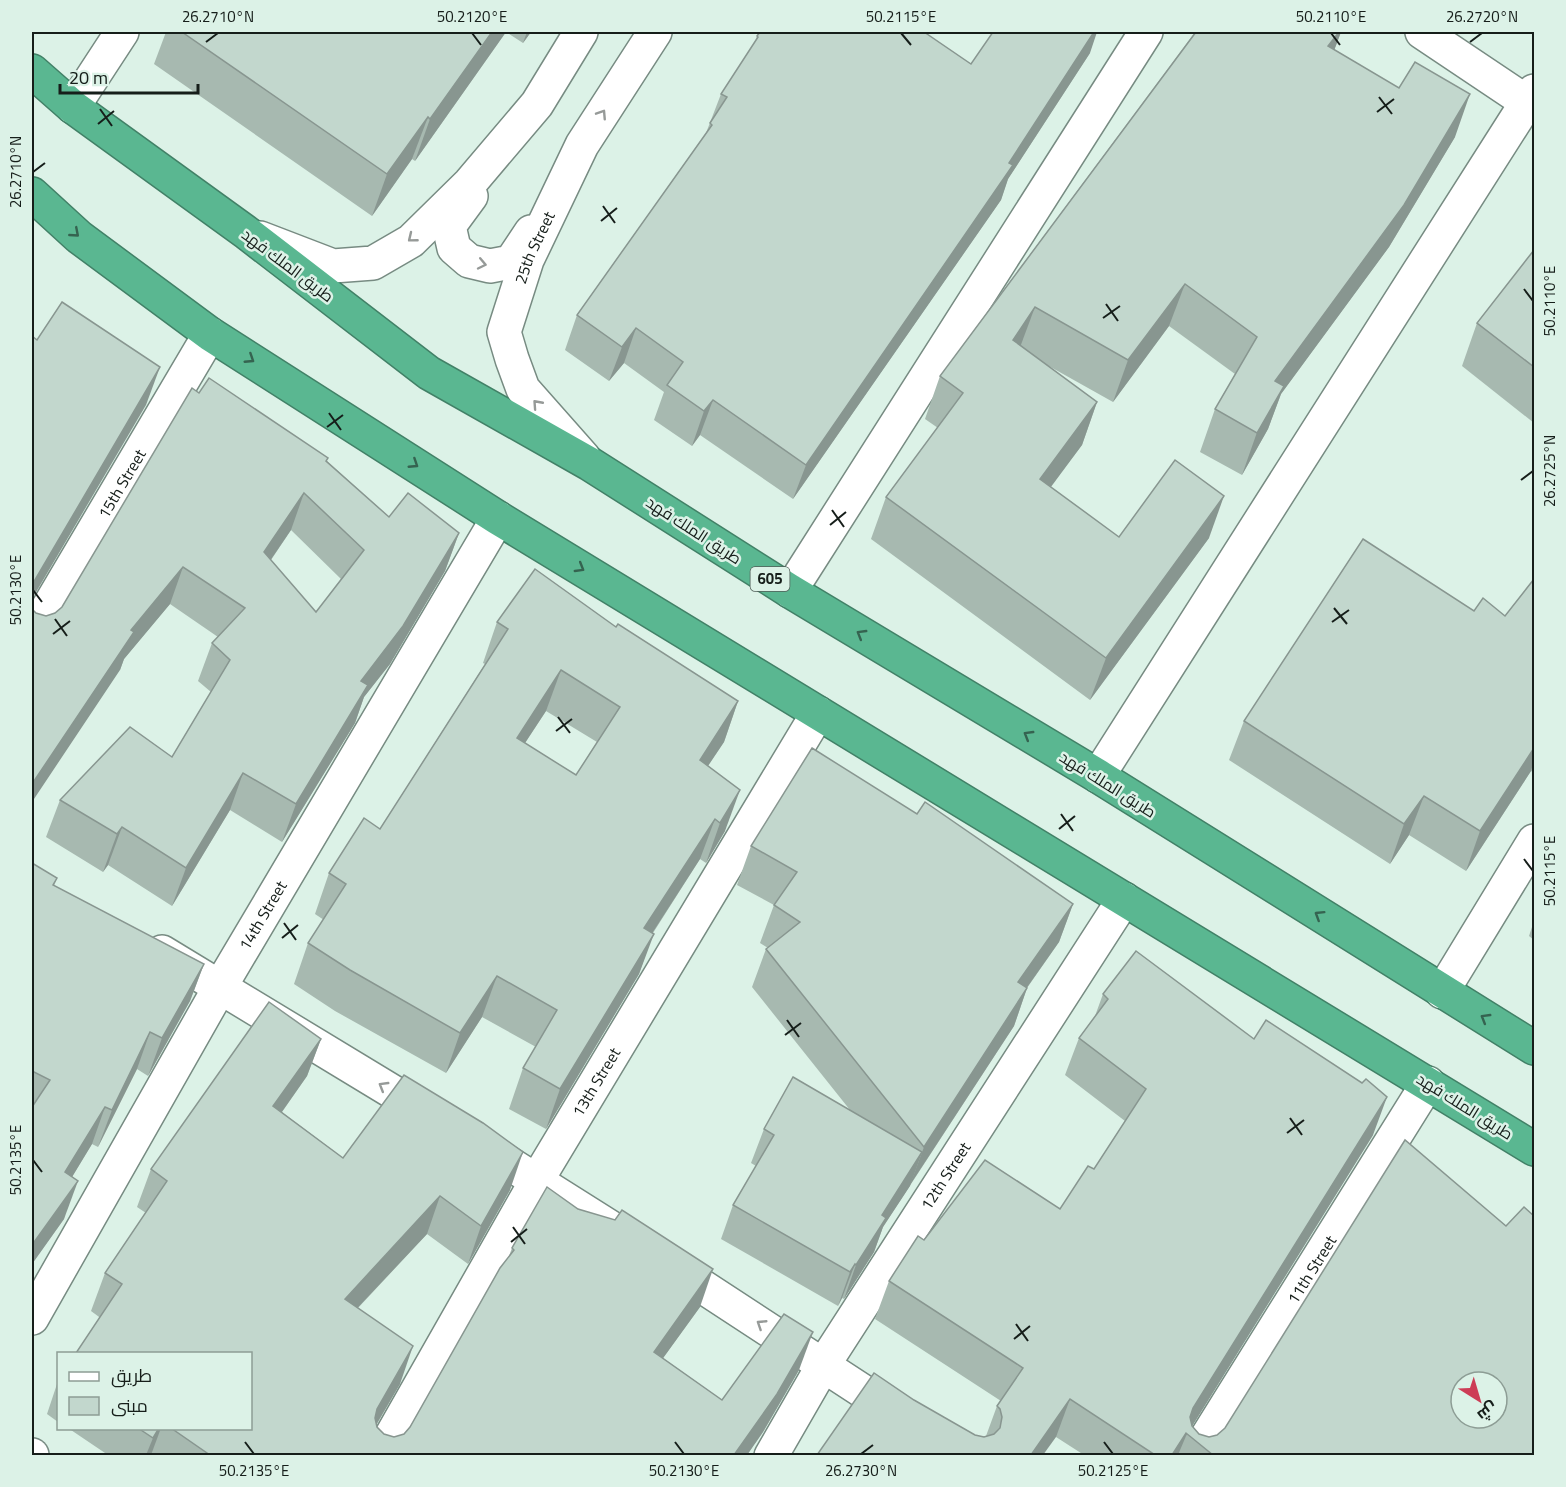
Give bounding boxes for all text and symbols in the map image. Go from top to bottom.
text: 26.2710°N [182,2,254,31]
text: 50.2120°E [437,2,507,31]
text: 50.2115°E [866,2,936,31]
text: 50.2110°E [1296,2,1366,31]
text: 26.2720°N [1446,2,1518,31]
scale bar [60,57,198,95]
text: 20 m [69,61,108,94]
one-way arrow [595,110,607,120]
text: 26.2710°N [1,136,30,208]
street label: 25th Street [505,206,563,288]
street label: طريق الملك فهد [235,220,341,310]
one-way arrow [68,226,79,237]
one-way arrow [408,231,419,242]
one-way arrow [477,257,487,270]
text: 50.2110°E [1535,266,1564,336]
one-way arrow [244,352,254,364]
one-way arrow [533,401,544,411]
text: 26.2725°N [1535,435,1564,507]
street label: 15th Street [89,442,154,524]
one-way arrow [408,457,419,468]
street label: طريق الملك فهد [640,487,748,573]
text: 50.2130°E [1,555,30,625]
one-way arrow [574,560,584,572]
road number: 605 [750,567,790,591]
one-way arrow [857,630,867,642]
one-way arrow [1024,730,1034,742]
street label: طريق الملك فهد [1053,742,1163,826]
text: 50.2115°E [1535,836,1564,906]
street label: 14th Street [230,874,295,956]
one-way arrow [1315,910,1325,922]
one-way arrow [1481,1013,1491,1025]
street label: 13th Street [563,1041,629,1123]
street label: طريق الملك فهد [1410,1064,1520,1148]
one-way arrow [379,1081,389,1093]
text: 50.2135°E [1,1125,30,1195]
street label: 12th Street [912,1135,979,1216]
street label: 11th Street [1278,1228,1345,1310]
one-way arrow [757,1319,767,1331]
legend [57,1352,252,1430]
text: طريق [111,1359,152,1392]
north arrow [1449,1370,1509,1430]
text: مبنى [111,1389,148,1422]
text: ش [1471,1394,1505,1430]
text: 50.2135°E [219,1456,289,1485]
text: 50.2130°E [649,1456,719,1485]
text: 26.2730°N [825,1456,897,1485]
text: 50.2125°E [1078,1456,1148,1485]

